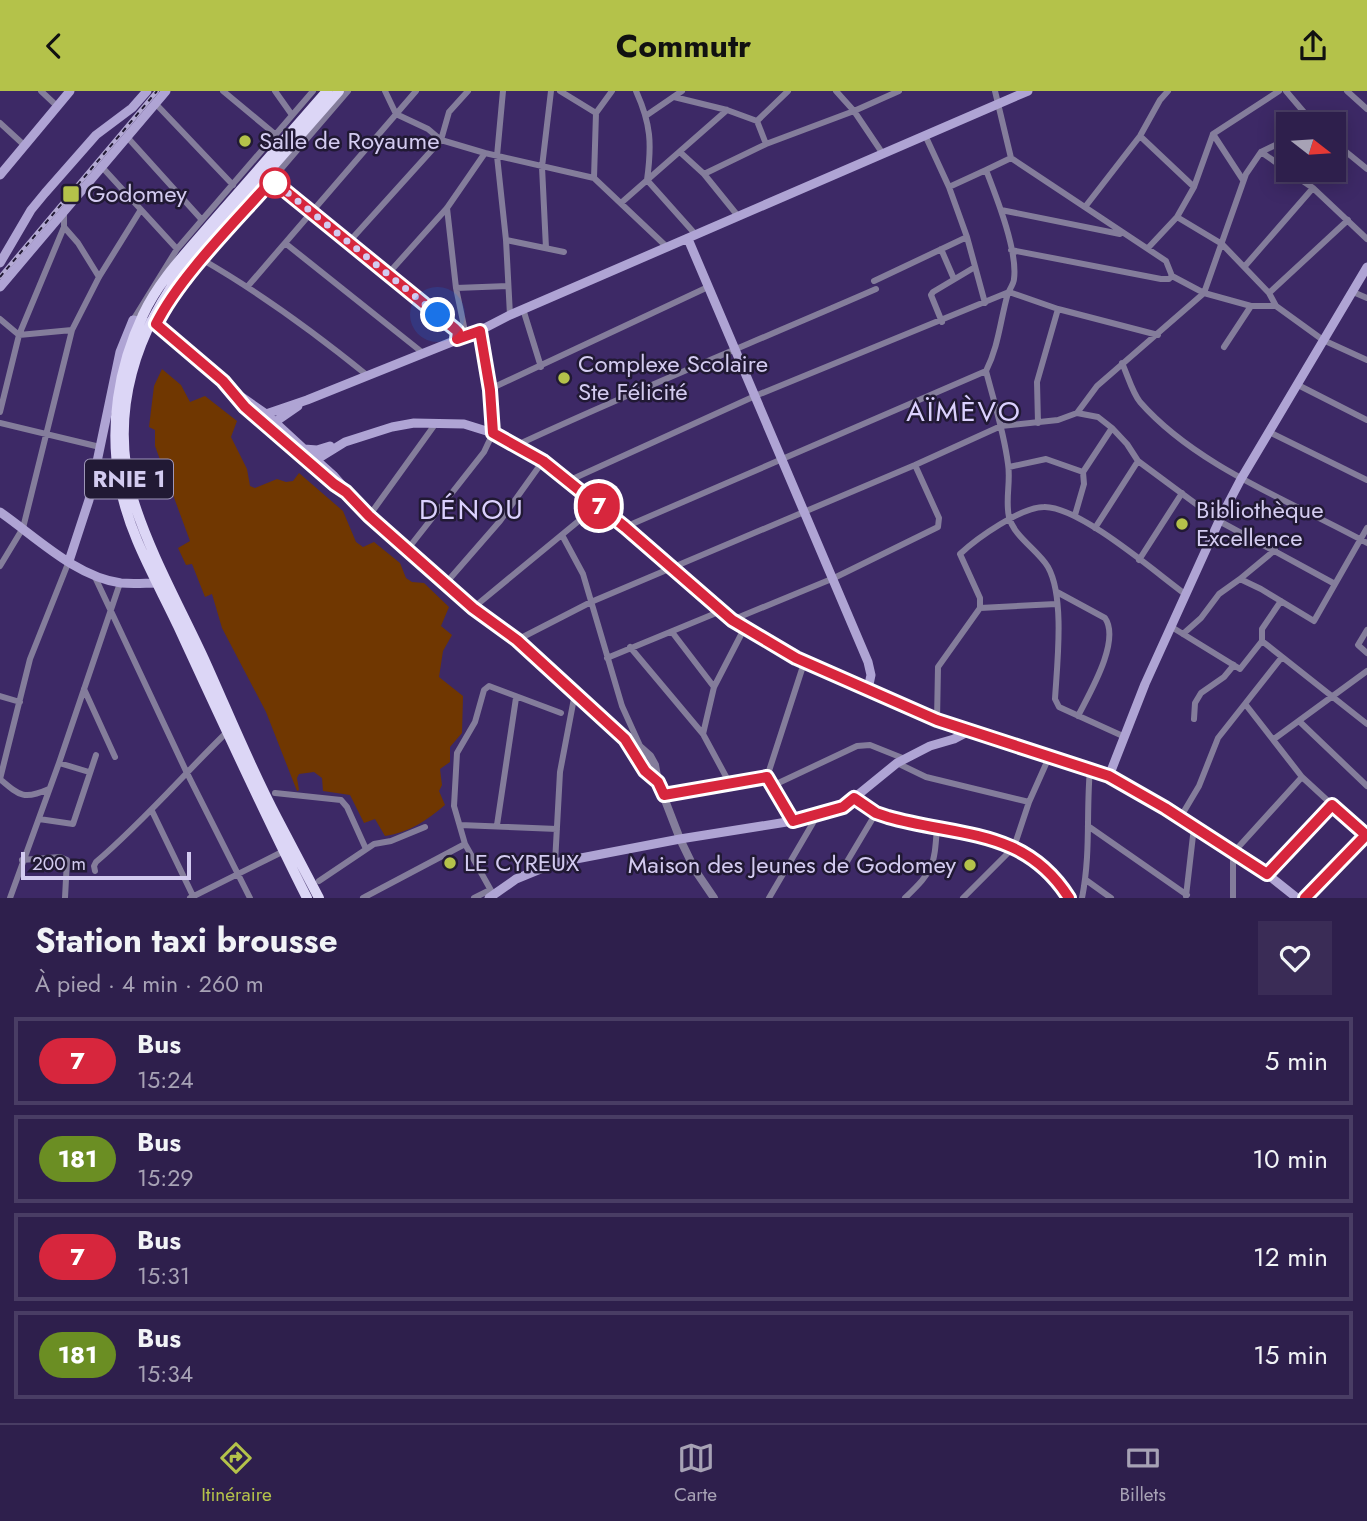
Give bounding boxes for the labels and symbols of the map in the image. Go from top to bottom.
north arrow [1276,112,1346,182]
place label: Salle de Royaume [259,123,440,158]
marker: Salle de Royaume [237,133,253,149]
unlabelled marker [260,168,290,198]
place label: Godomey [87,176,187,211]
marker: Godomey [61,184,81,204]
your location [420,297,455,332]
place label: Complexe Scolaire Ste Félicité [578,346,768,409]
marker: Complexe Scolaire Ste Félicité [556,370,572,386]
district label: AÏMÈVO [906,391,1022,432]
road number: RNIE 1 [85,459,173,499]
line badge: 7 [576,483,622,529]
district label: DÉNOU [419,489,525,530]
place label: Bibliothèque Excellence [1196,492,1324,555]
marker: Bibliothèque Excellence [1174,516,1190,532]
place label: LE CYREUX [464,845,580,880]
place label: Maison des Jeunes de Godomey [628,847,956,882]
scale bar [21,849,191,881]
marker: LE CYREUX [442,855,458,871]
marker: Maison des Jeunes de Godomey [962,857,978,873]

